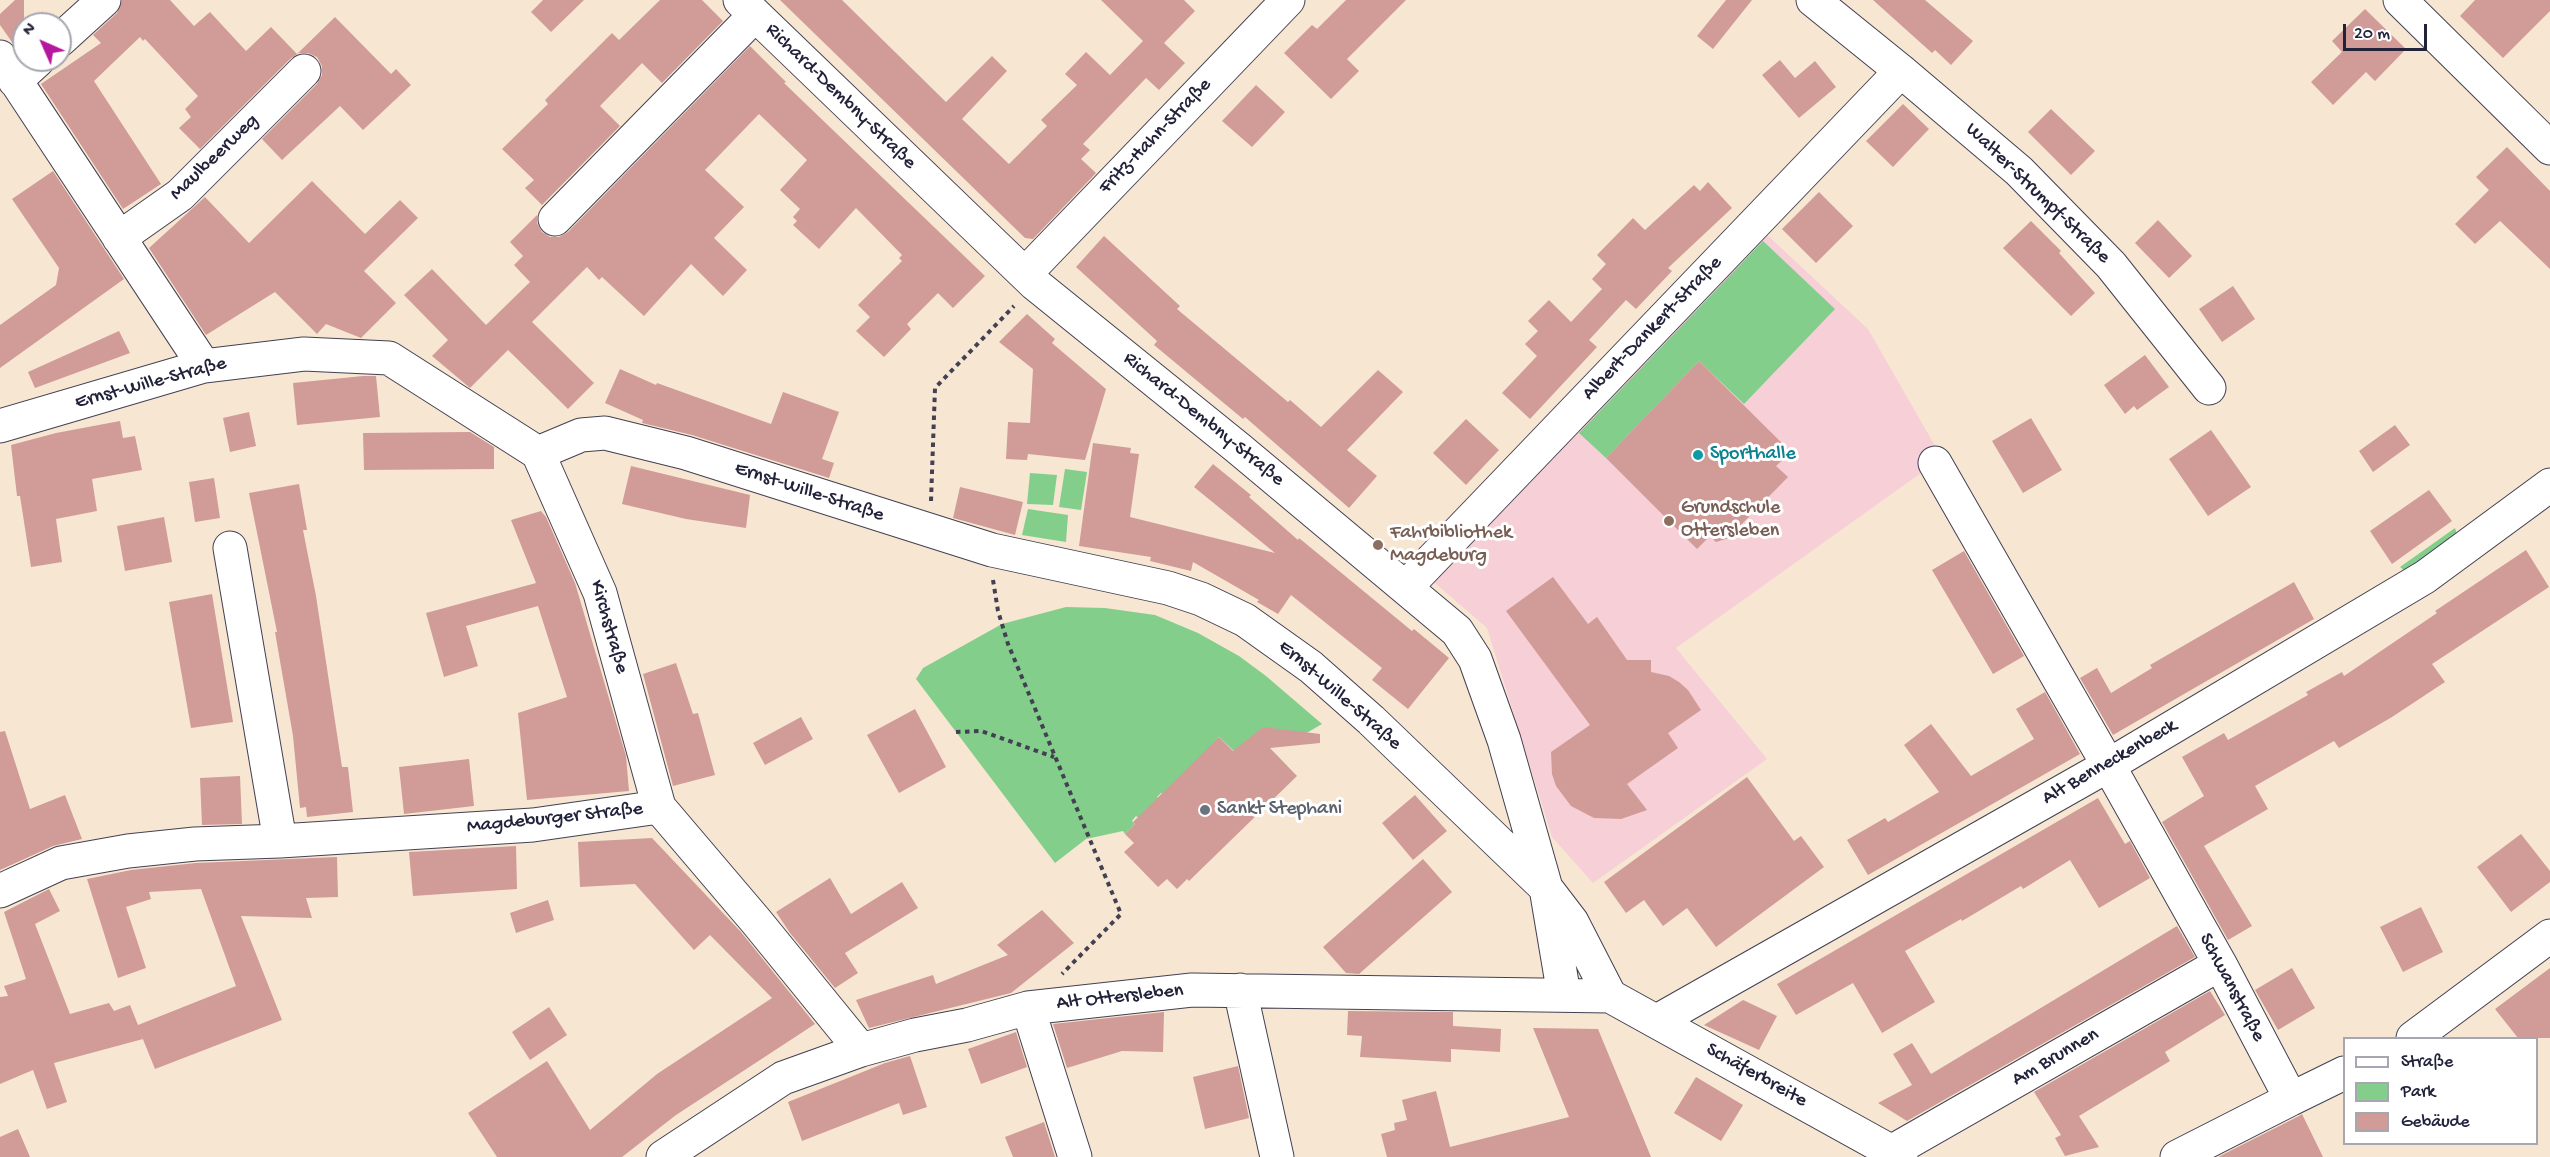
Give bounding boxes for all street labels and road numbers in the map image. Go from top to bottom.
street label: Richard-Dembny-Straße [760,19,920,175]
street label: Fritz-Hahn-Straße [1095,74,1217,200]
street label: Maulbeerweg [166,110,264,206]
street label: Walter-Strumpf-Straße [1959,118,2115,270]
street label: Albert-Dankert-Straße [1578,252,1728,406]
street label: Richard-Dembny-Straße [1118,348,1288,492]
street label: Ernst-Wille-Straße [73,352,229,416]
street label: Ernst-Wille-Straße [731,458,887,528]
street label: Kirchstraße [583,577,633,677]
street label: Ernst-Wille-Straße [1272,636,1406,756]
street label: Alt Benneckenbeck [2039,715,2181,811]
street label: Magdeburger Straße [466,798,644,840]
street label: Schwanstraße [2192,930,2270,1046]
street label: Alt Ottersleben [1055,979,1185,1017]
street label: Am Brunnen [2008,1024,2104,1092]
street label: Schäferbreite [1701,1038,1811,1114]

